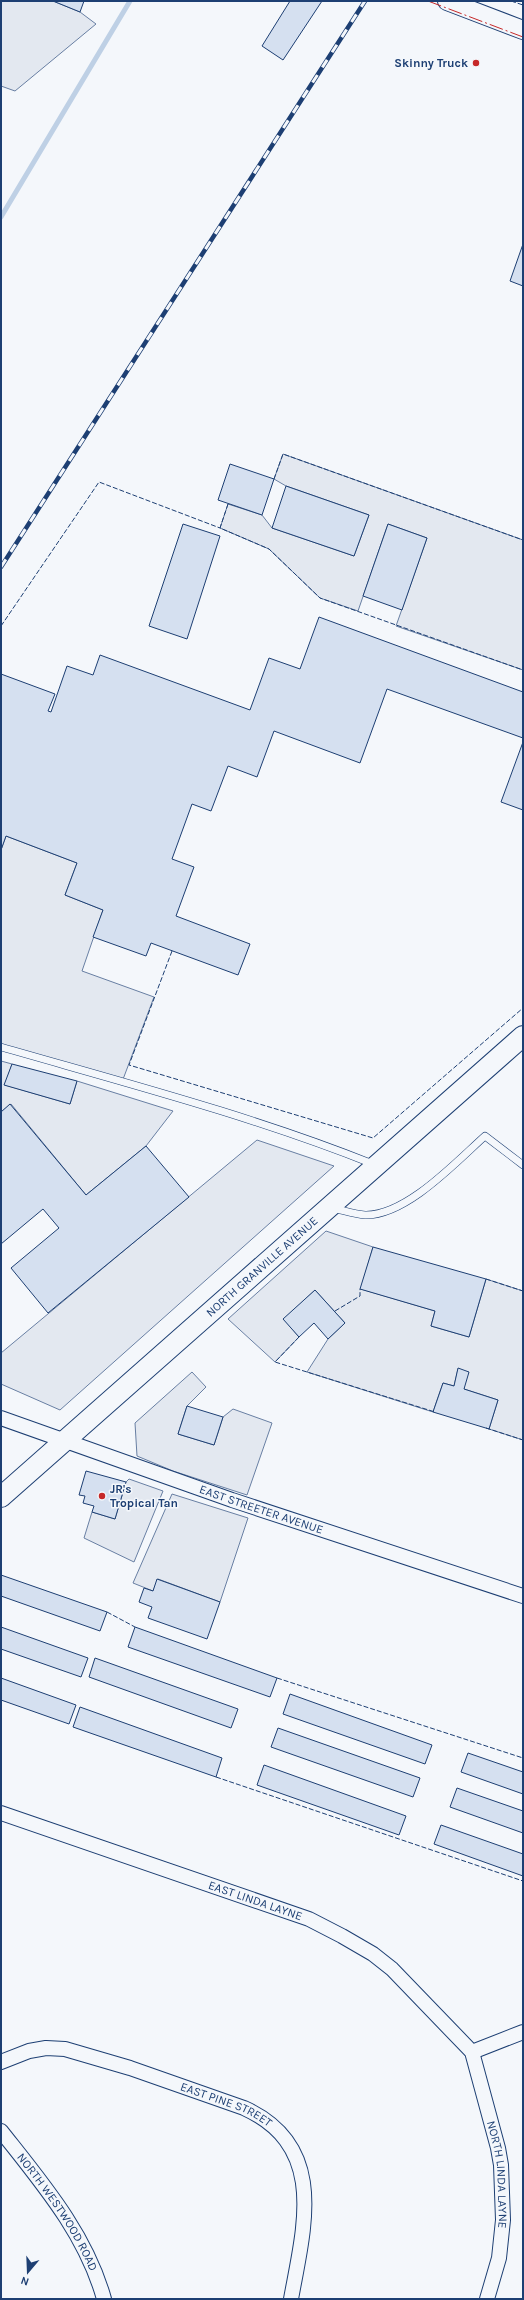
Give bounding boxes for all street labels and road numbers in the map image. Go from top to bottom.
street label: NORTH GRANVILLE AVENUE [203,1214,321,1320]
street label: EAST STREETER AVENUE [198,1482,325,1537]
street label: EAST LINDA LAYNE [207,1878,304,1923]
street label: EAST PINE STREET [179,2079,275,2130]
street label: NORTH LINDA LAYNE [484,2119,510,2229]
street label: NORTH WESTWOOD ROAD [14,2150,101,2273]

